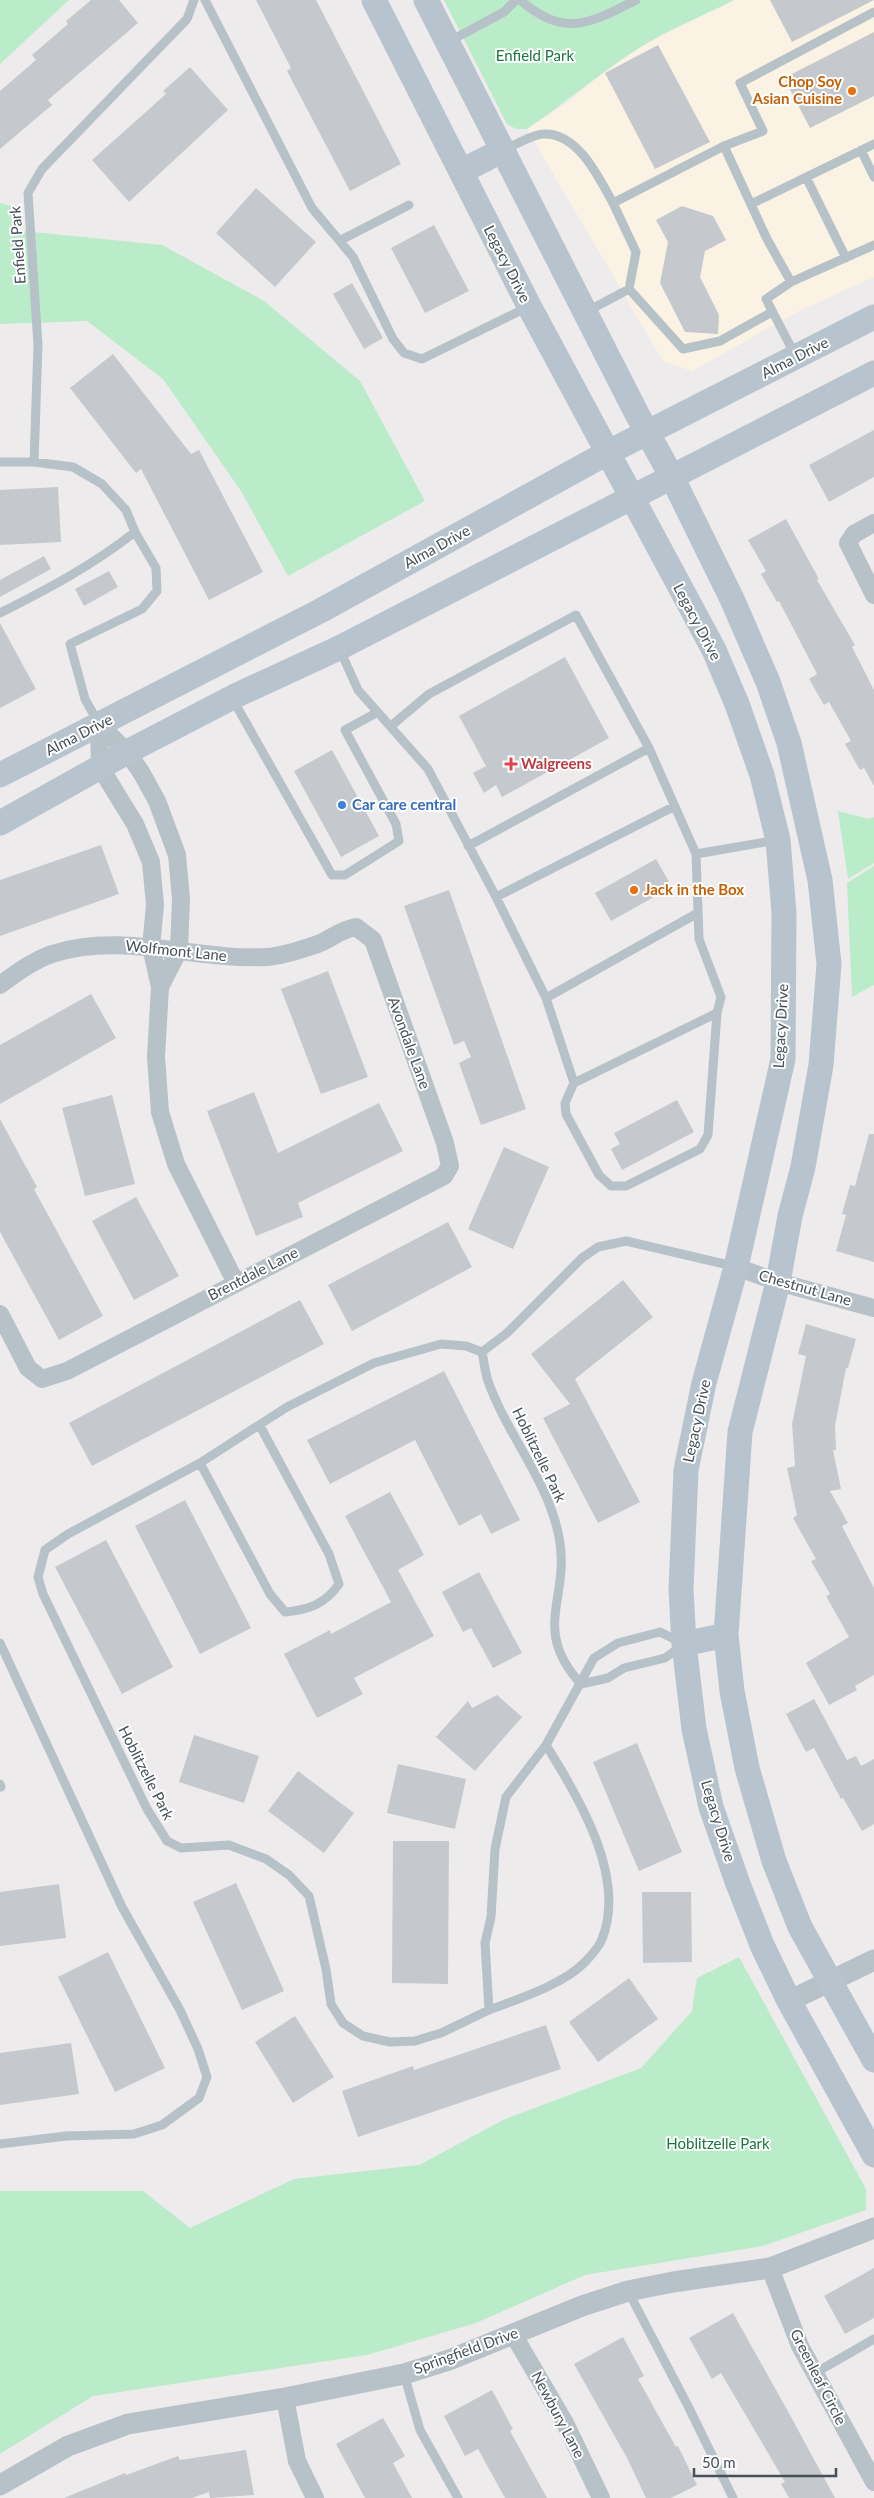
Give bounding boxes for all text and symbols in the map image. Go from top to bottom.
park label: Enfield Park [496,46,575,64]
place label: Chop Soy Asian Cuisine [752,72,842,107]
marker: Chop Soy Asian Cuisine [846,85,858,97]
street label: Enfield Park [5,205,29,285]
street label: Legacy Drive [481,222,535,305]
street label: Alma Drive [758,332,831,382]
street label: Alma Drive [400,521,473,572]
street label: Legacy Drive [670,580,726,663]
street label: Alma Drive [42,709,115,759]
place label: Walgreens [521,754,592,772]
marker: Walgreens [505,758,517,770]
place label: Car care central [352,795,456,813]
marker: Car care central [336,799,348,811]
place label: Jack in the Box [644,880,744,898]
marker: Jack in the Box [628,884,640,896]
street label: Wolfmont Lane [125,936,228,964]
street label: Legacy Drive [769,983,791,1069]
street label: Avondale Lane [385,994,435,1091]
street label: Brentdale Lane [204,1243,301,1304]
street label: Chestnut Lane [757,1265,854,1309]
street label: Legacy Drive [678,1378,714,1464]
street label: Hoblitzelle Park [509,1404,571,1505]
street label: Hoblitzelle Park [115,1722,179,1823]
street label: Legacy Drive [698,1778,740,1864]
park label: Hoblitzelle Park [666,2134,770,2152]
street label: Springfield Drive [411,2323,520,2377]
street label: Greenleaf Circle [787,2326,851,2428]
street label: Newbury Lane [528,2368,589,2461]
scale bar [694,2446,836,2478]
text: 50 m [702,2453,736,2471]

